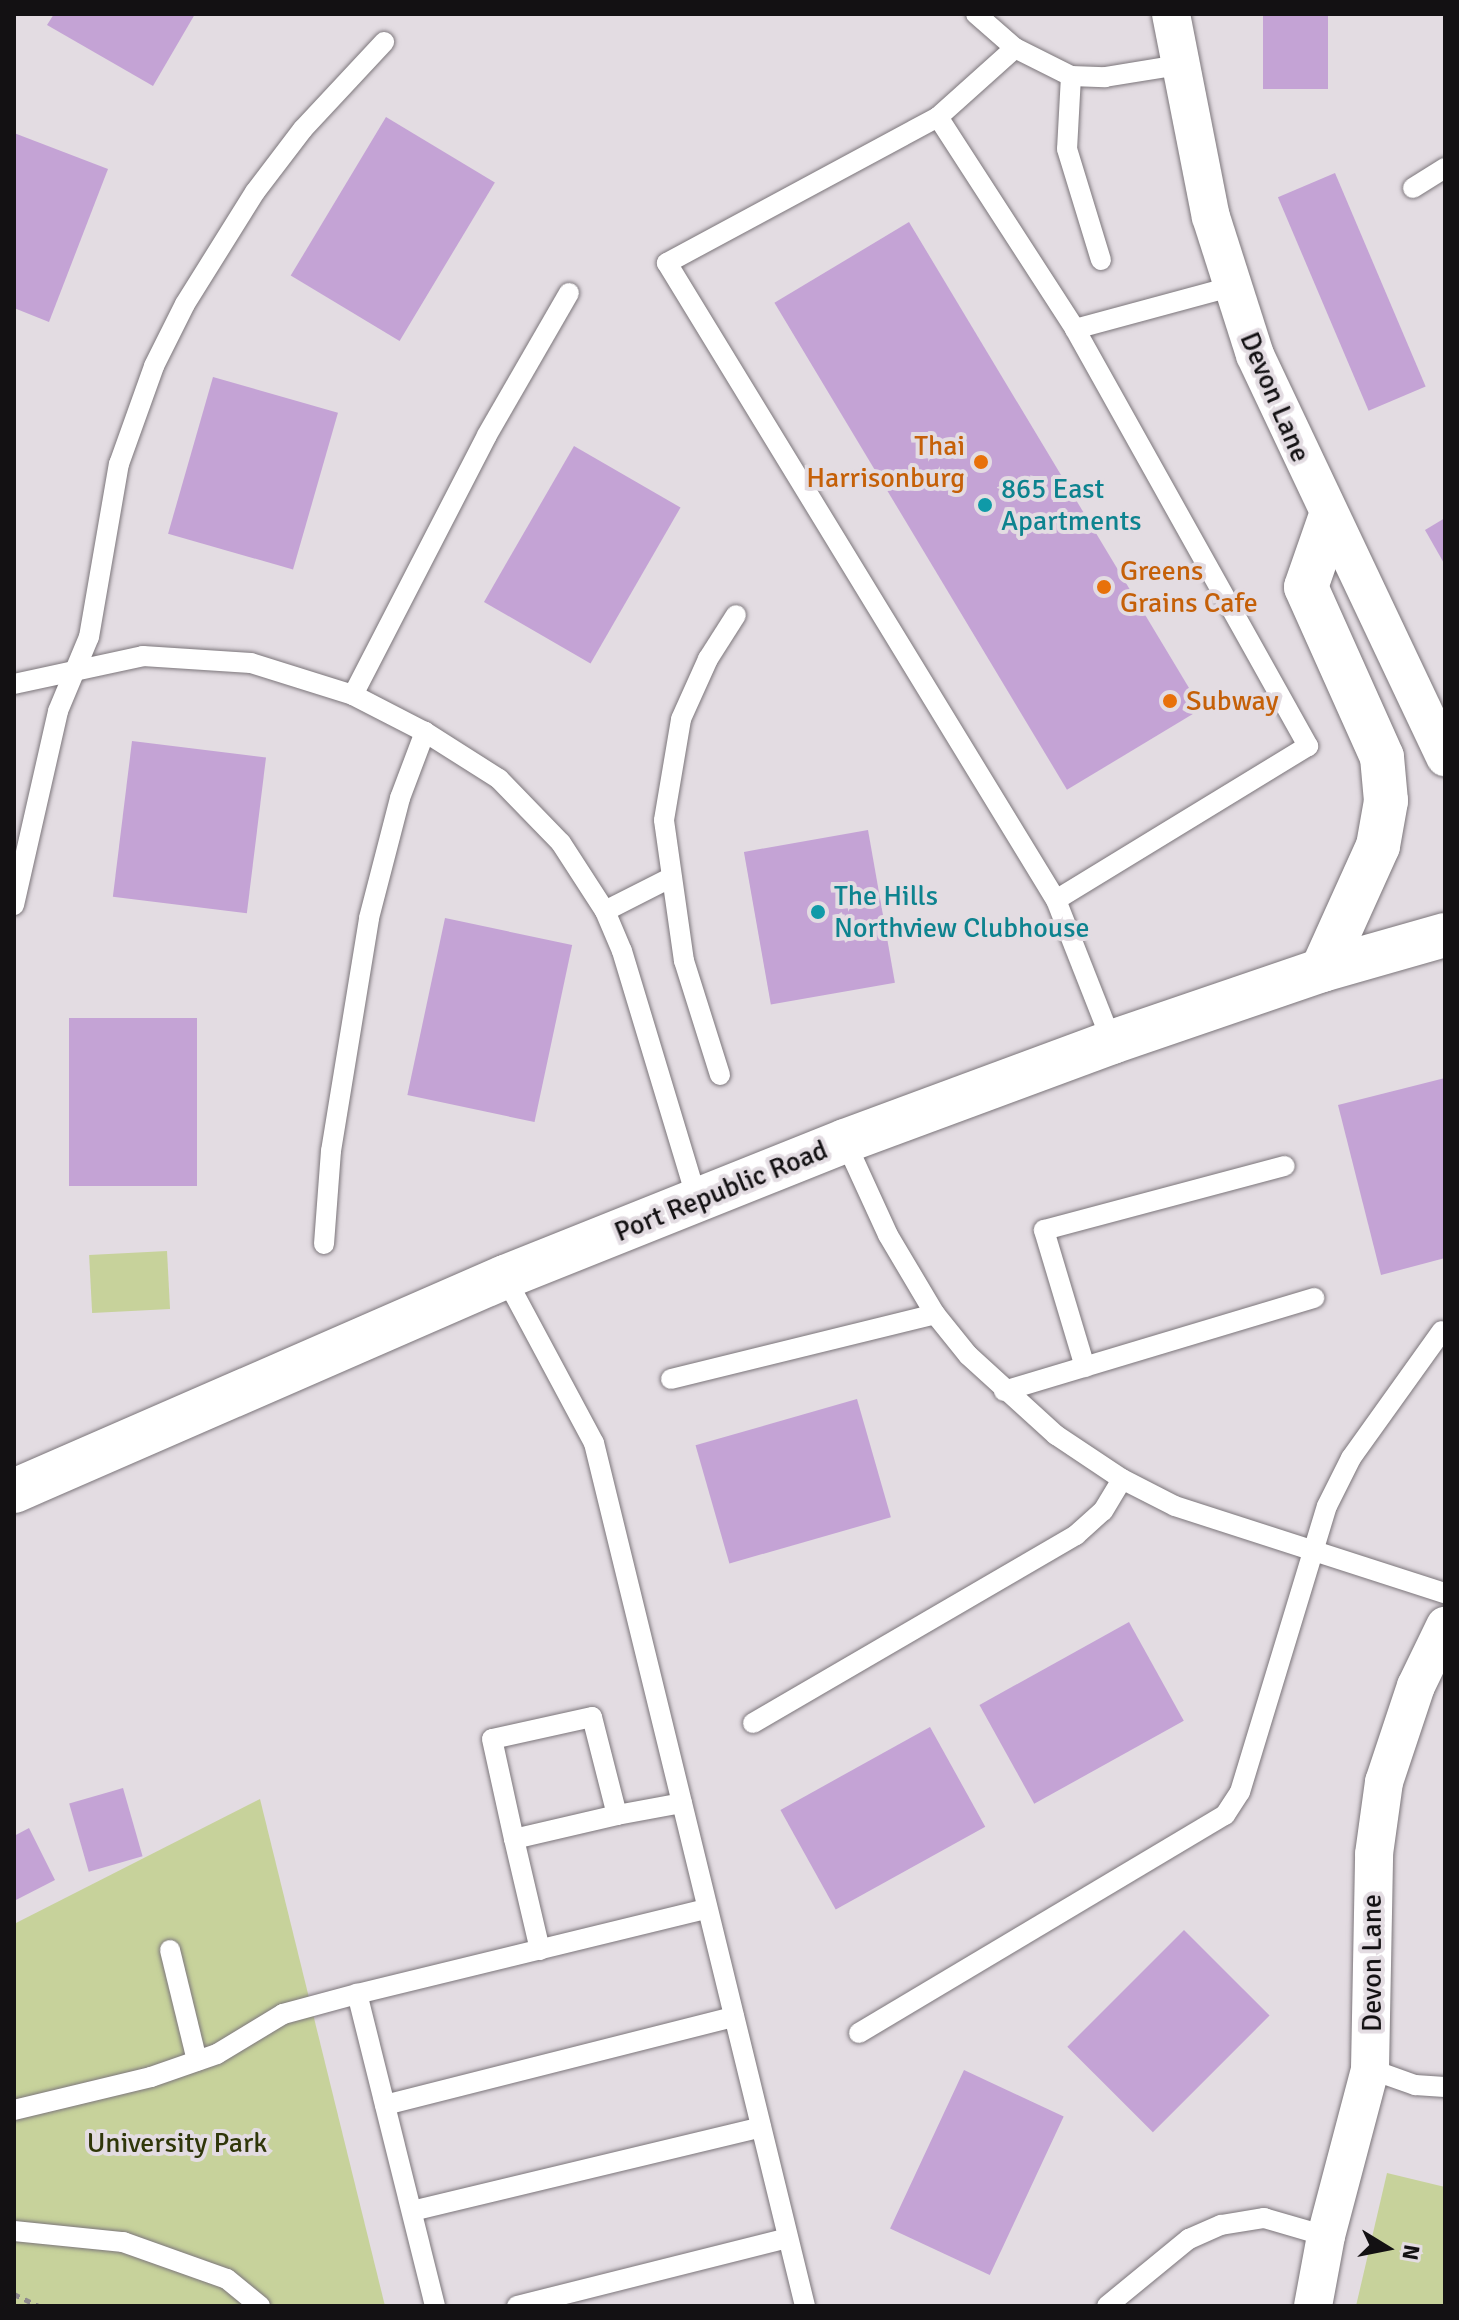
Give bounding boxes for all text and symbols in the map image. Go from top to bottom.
street label: Devon Lane [1233,327,1317,467]
place label: Thai Harrisonburg [806,429,965,495]
marker: Thai Harrisonburg [972,453,990,471]
place label: 865 East Apartments [1001,472,1141,538]
marker: 865 East Apartments [976,496,994,514]
place label: Greens Grains Cafe [1120,554,1258,620]
marker: Greens Grains Cafe [1095,578,1113,596]
place label: Subway [1186,684,1279,718]
marker: Subway [1161,692,1179,710]
place label: The Hills Northview Clubhouse [834,879,1089,945]
marker: The Hills Northview Clubhouse [809,903,827,921]
street label: Port Republic Road [610,1133,832,1249]
street label: Devon Lane [1355,1894,1389,2032]
park label: University Park [87,2126,267,2160]
north arrow [1347,2208,1427,2288]
text: N [1397,2242,1426,2262]

